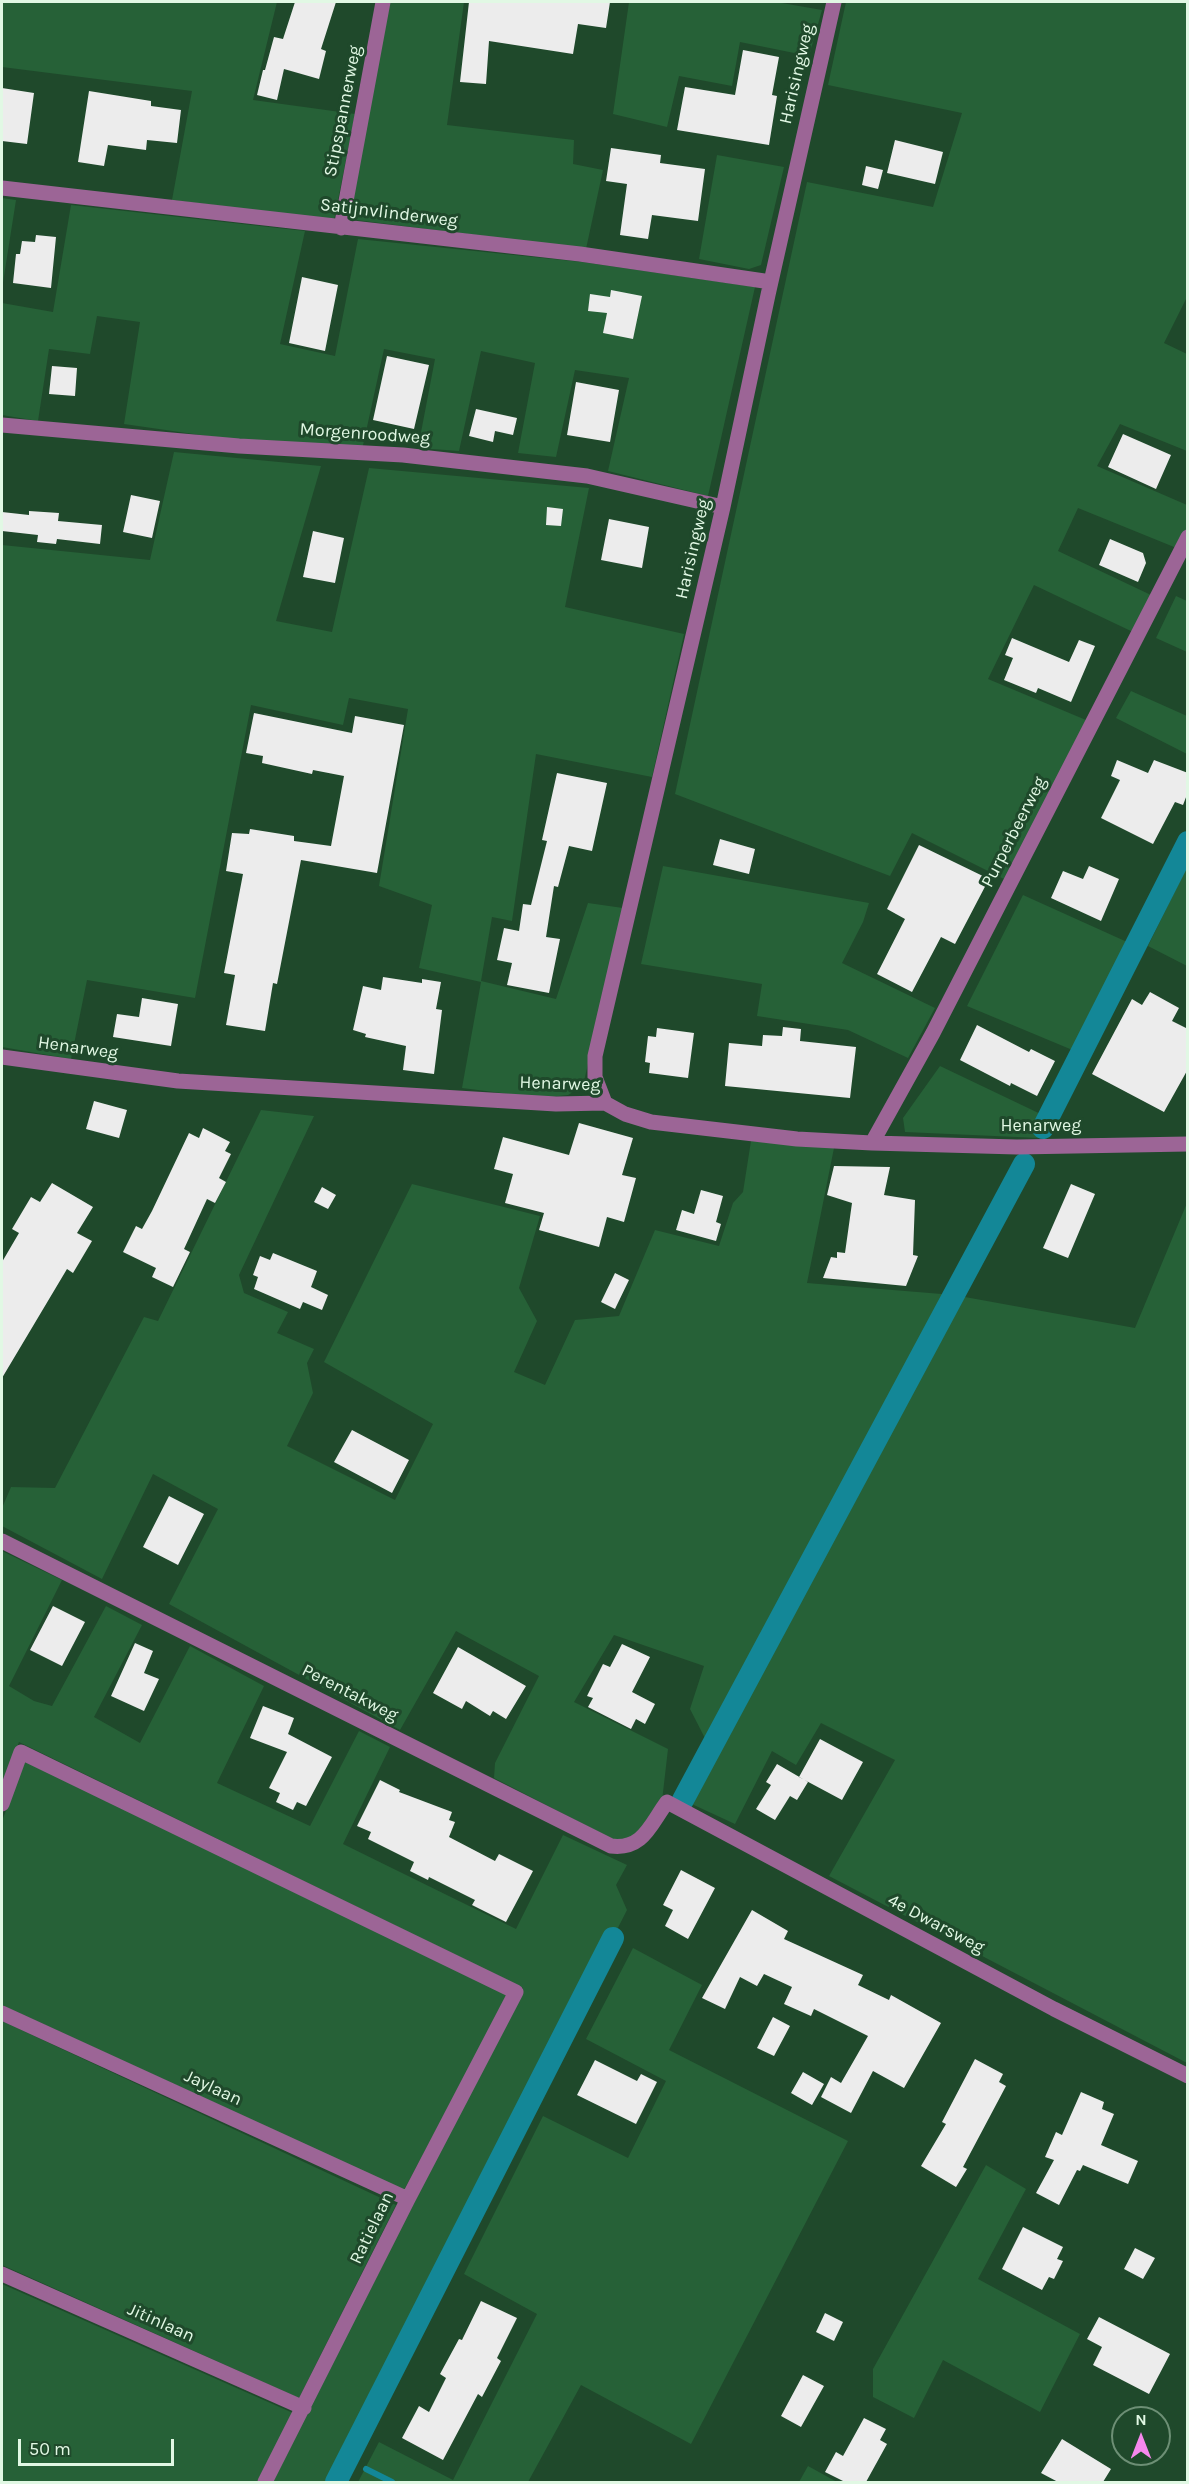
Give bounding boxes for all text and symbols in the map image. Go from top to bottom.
street label: Harisingweg [775,22,819,126]
street label: Stipspannerweg [320,43,366,179]
street label: Satijnvlinderweg [319,194,459,232]
street label: Morgenroodweg [299,419,431,449]
street label: Harisingweg [671,497,715,601]
street label: Purperbeerweg [977,773,1051,891]
street label: Henarweg [36,1032,120,1064]
street label: Henarweg [519,1072,601,1096]
street label: Henarweg [1001,1115,1081,1137]
street label: Perentakweg [298,1660,402,1726]
street label: 4e Dwarsweg [884,1889,988,1959]
street label: Jaylaan [181,2065,245,2111]
street label: Ratielaan [345,2188,399,2268]
street label: Jitinlaan [124,2299,198,2347]
north arrow [1111,2406,1171,2466]
text: N [1135,2410,1147,2429]
scale bar [21,2427,177,2465]
text: 50 m [29,2438,71,2460]

